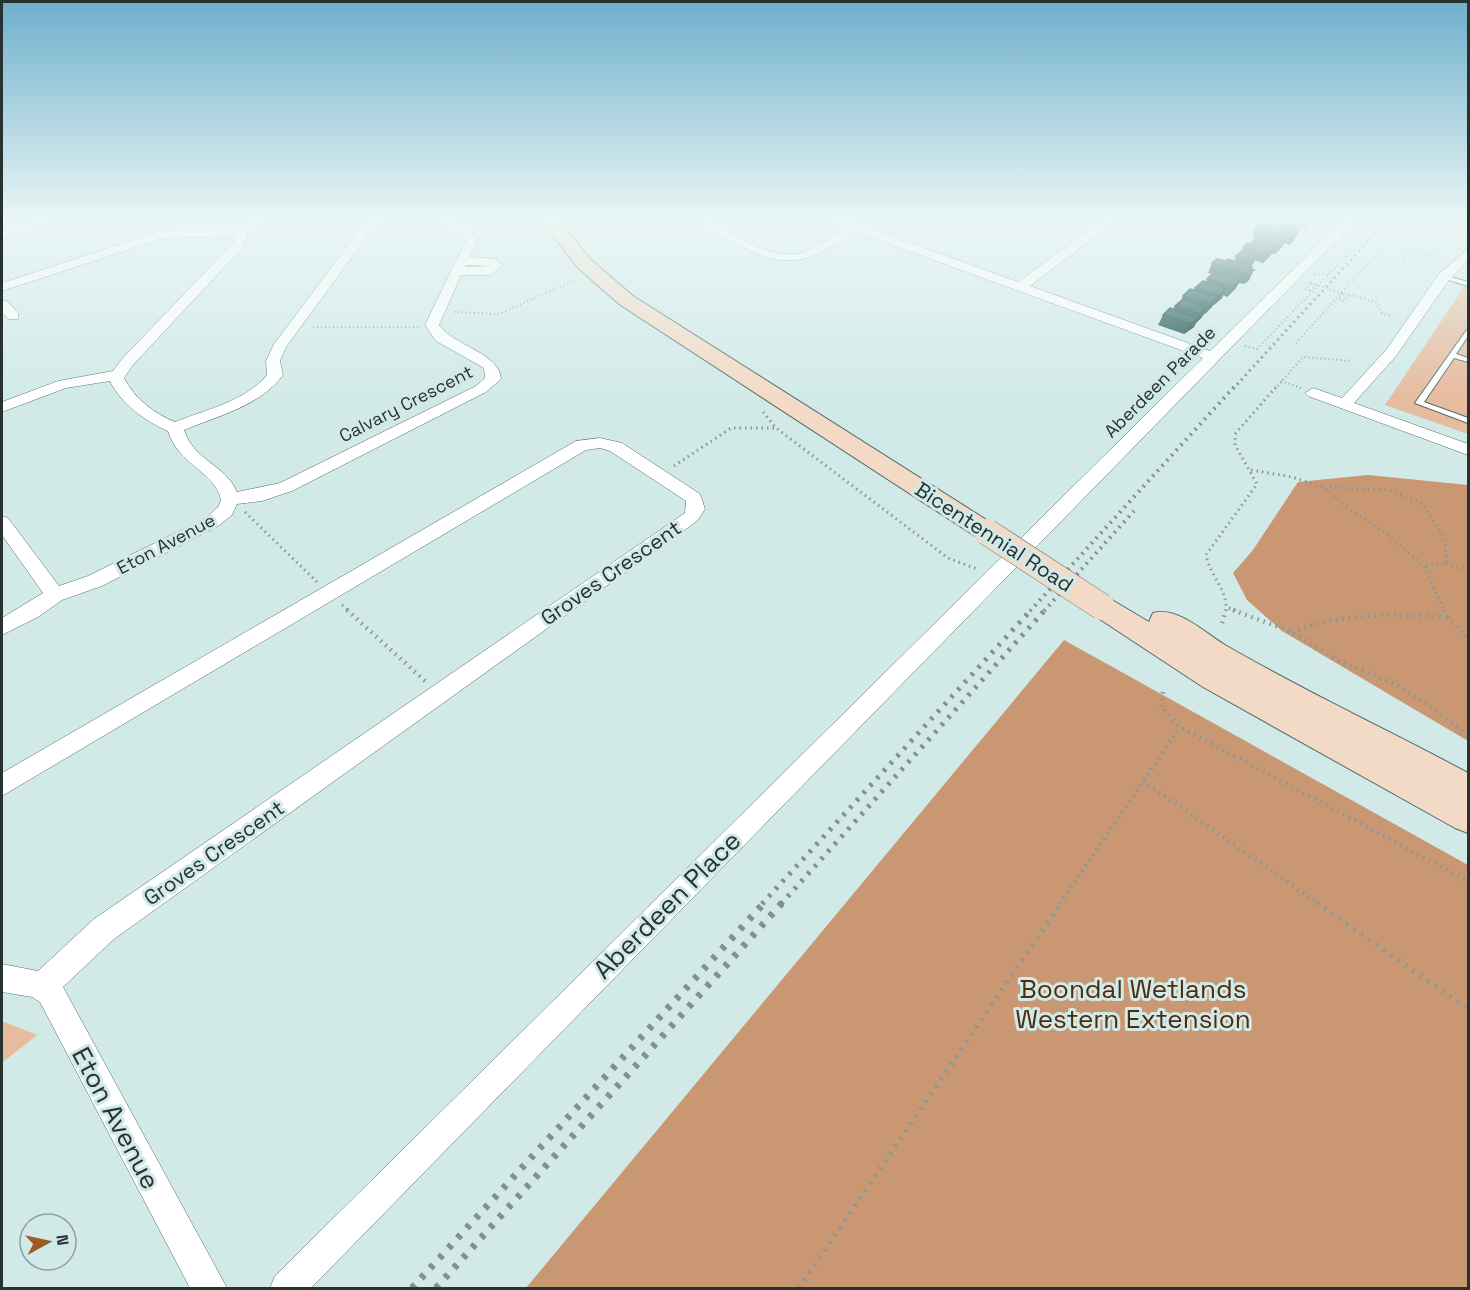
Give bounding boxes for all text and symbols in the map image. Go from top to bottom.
street label: Aberdeen Parade [1099,321,1220,442]
street label: Calvary Crescent [335,360,477,447]
street label: Bicentennial Road [910,475,1079,598]
street label: Eton Avenue [113,508,219,579]
street label: Groves Crescent [535,514,686,631]
street label: Groves Crescent [138,794,289,911]
street label: Aberdeen Place [586,824,748,986]
park label: Boondal Wetlands Western Extension [1015,972,1251,1036]
street label: Eton Avenue [64,1041,168,1195]
north arrow [18,1212,78,1272]
text: N [51,1233,74,1247]

